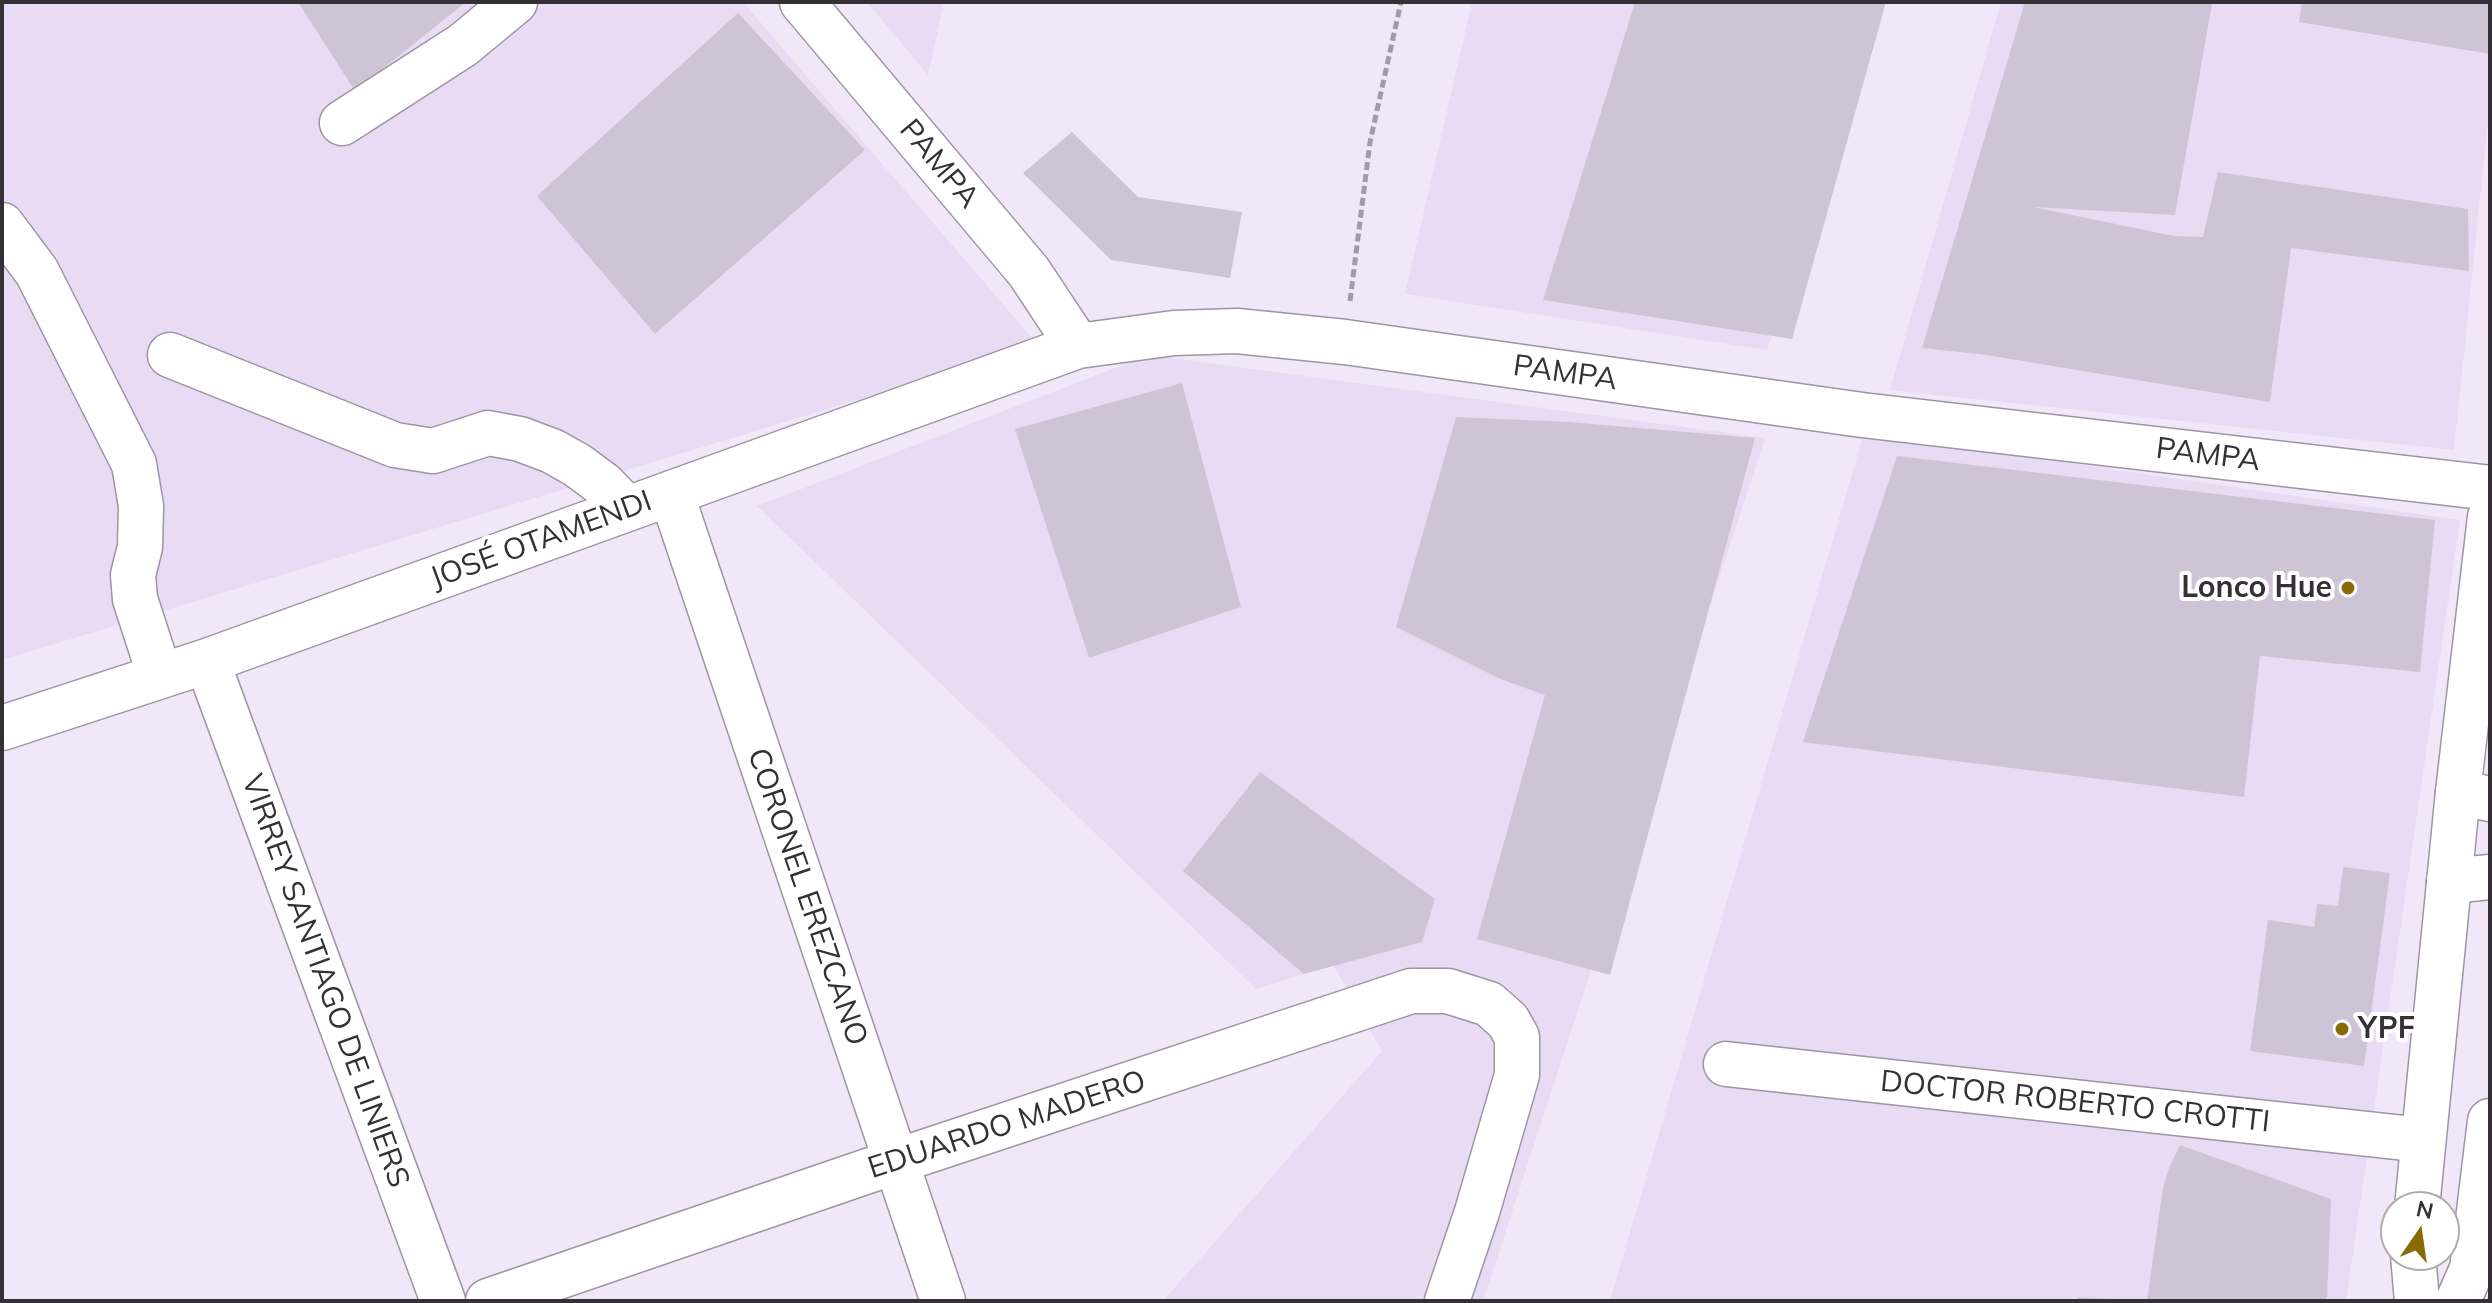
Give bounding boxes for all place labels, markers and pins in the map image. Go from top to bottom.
place label: Lonco Hue [2181,570,2332,606]
marker: Lonco Hue [2339,579,2357,597]
place label: YPF [2358,1011,2415,1047]
marker: YPF [2333,1020,2351,1038]

